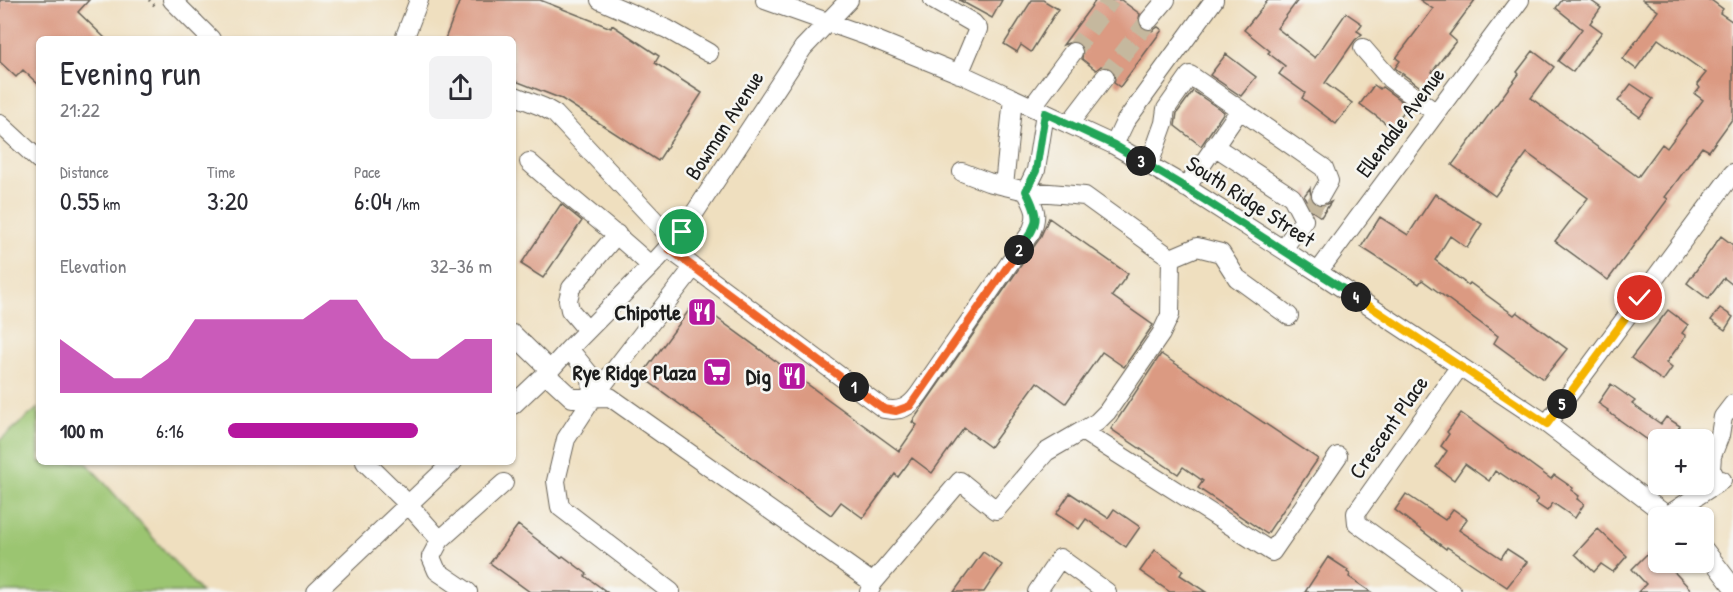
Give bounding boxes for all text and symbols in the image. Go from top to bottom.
text: Evening run [60,51,201,95]
button: share [429,56,492,119]
street label: Ellendale Avenue [1349,61,1451,183]
street label: Bowman Avenue [677,64,771,185]
text: 21:22 [60,96,100,123]
pin: 3 [1126,146,1156,176]
street label: South Ridge Street [1181,148,1322,254]
text: 3 [1137,150,1145,172]
text: Distance [60,161,109,183]
text: Time [207,161,235,183]
text: Pace [354,161,381,183]
text: 0.55 [60,183,99,218]
text: 3:20 [207,183,249,218]
text: 6:04 [354,183,392,218]
text: km [99,193,120,215]
text: /km [392,193,420,215]
pin [656,206,707,257]
icon: arrive [665,215,698,248]
pin: 2 [1004,235,1034,265]
text: 2 [1015,239,1023,261]
text: Elevation [60,252,126,279]
text: 32–36 m [430,252,492,279]
pin [1614,272,1665,323]
icon: check [1623,281,1656,314]
pin: 4 [1341,282,1371,312]
text: 4 [1353,286,1359,308]
restaurant icon: Chipotle [686,296,718,328]
place label: Chipotle [614,297,681,328]
supermarket icon: Rye Ridge Plaza [701,356,733,388]
place label: Rye Ridge Plaza [573,357,696,388]
restaurant icon: Dig [776,360,808,392]
place label: Dig [746,361,771,392]
street label: Crescent Place [1341,369,1435,485]
pin: 1 [839,372,869,402]
text: 1 [851,376,857,398]
pin: 5 [1547,389,1577,419]
text: 5 [1559,393,1565,415]
text: 100 m [60,417,103,444]
text: 6:16 [156,417,184,444]
map controls [1648,429,1714,573]
button: + [1648,429,1714,495]
button: − [1648,507,1714,573]

